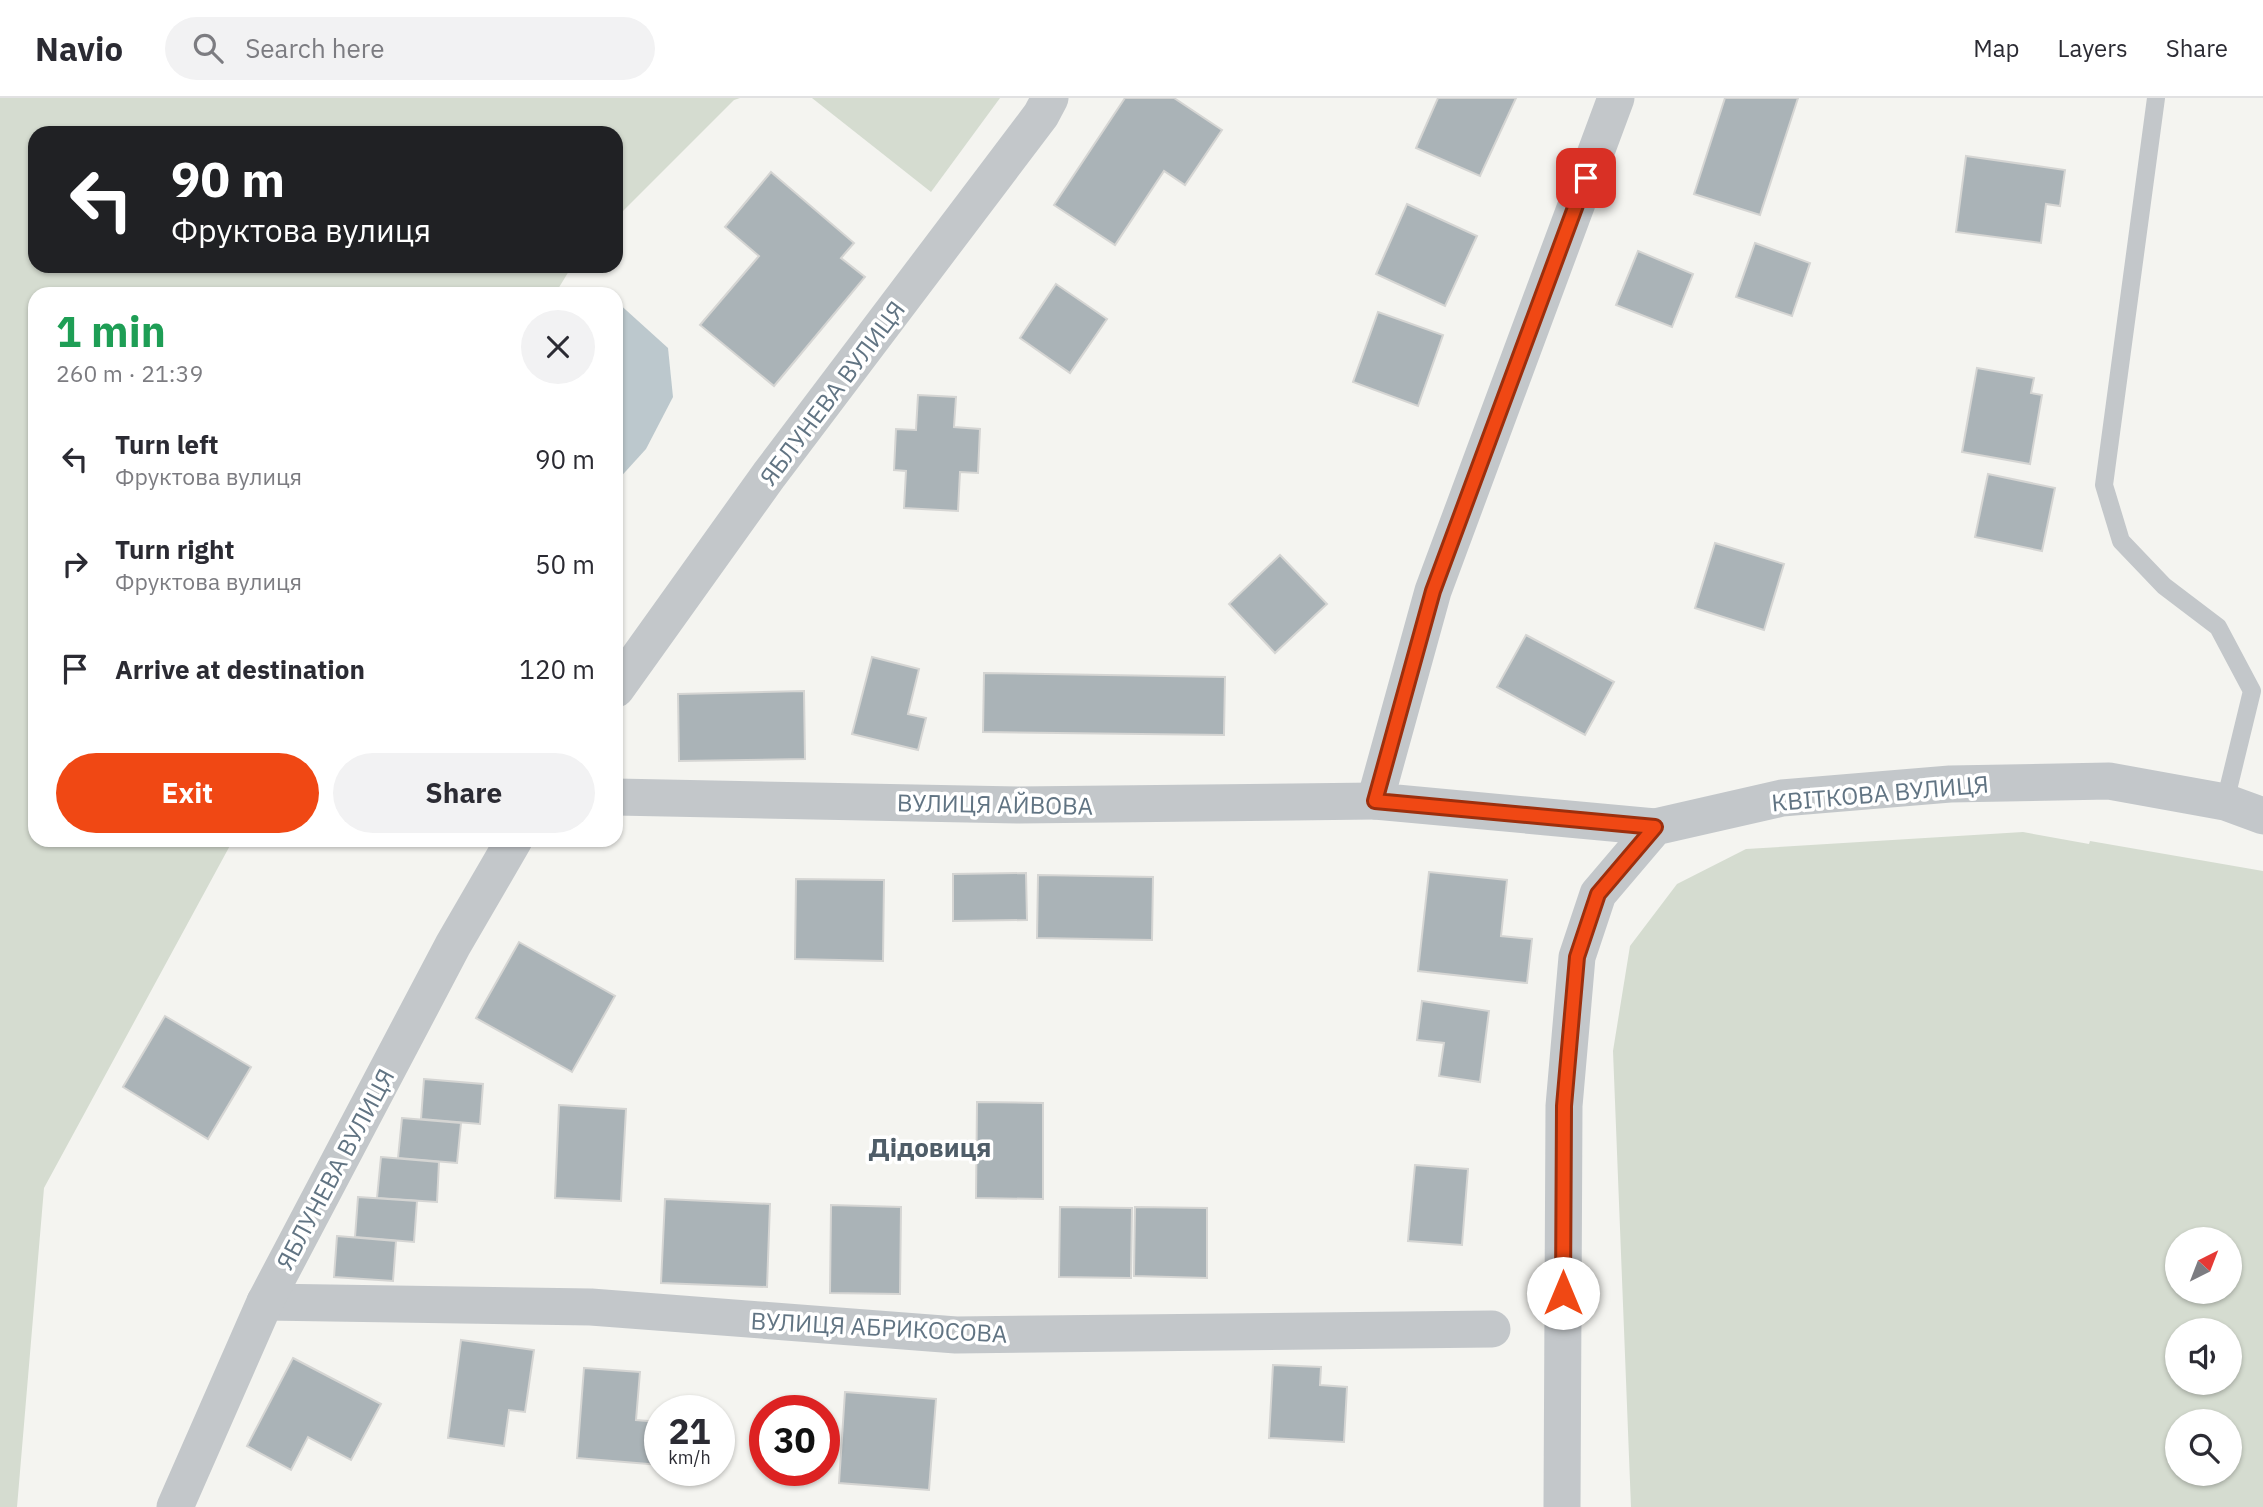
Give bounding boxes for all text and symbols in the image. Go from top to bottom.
search box [165,17,655,80]
text: Navio [35,27,123,70]
icon: search [189,29,227,67]
text: Search here [245,31,385,65]
text: Map [1973,32,2020,64]
text: Layers [2058,32,2128,64]
text: Share [2166,32,2228,64]
text: 90 m [171,147,285,210]
pin [1556,148,1616,208]
icon: left [56,154,147,245]
icon: arrive [1567,159,1605,197]
text: Фруктова вулиця [171,209,431,251]
street label: ЯБЛУНЕВА ВУЛИЦЯ [752,294,912,492]
text: 1 min [56,304,166,359]
button: close [521,310,595,384]
text: 260 m · 21:39 [56,358,203,388]
text: Turn left [115,427,218,461]
icon: left [56,440,94,478]
text: 90 m [535,442,595,476]
text: Фруктова вулиця [115,461,302,491]
text: Turn right [115,532,234,566]
icon: right [56,545,94,583]
text: 50 m [535,547,595,581]
text: Фруктова вулиця [115,566,302,596]
icon: arrive [56,650,94,688]
text: Arrive at destination [115,652,365,686]
text: 120 m [519,652,595,686]
button: Exit [56,753,319,833]
button: Share [333,753,595,833]
street label: КВІТКОВА ВУЛИЦЯ [1770,768,1990,818]
street label: ВУЛИЦЯ АЙВОВА [897,786,1093,822]
street label: ЯБЛУНЕВА ВУЛИЦЯ [268,1063,402,1275]
district label: Дідовиця [869,1130,991,1164]
north arrow [2165,1227,2242,1304]
map controls [2165,1227,2242,1486]
position arrow [1526,1256,1600,1330]
street label: ВУЛИЦЯ АБРИКОСОВА [750,1304,1008,1350]
button: sound [2165,1318,2242,1395]
speed limit sign: 30 [749,1395,840,1486]
text: 21 [668,1408,711,1454]
button: search [2165,1409,2242,1486]
text: km/h [668,1446,711,1469]

